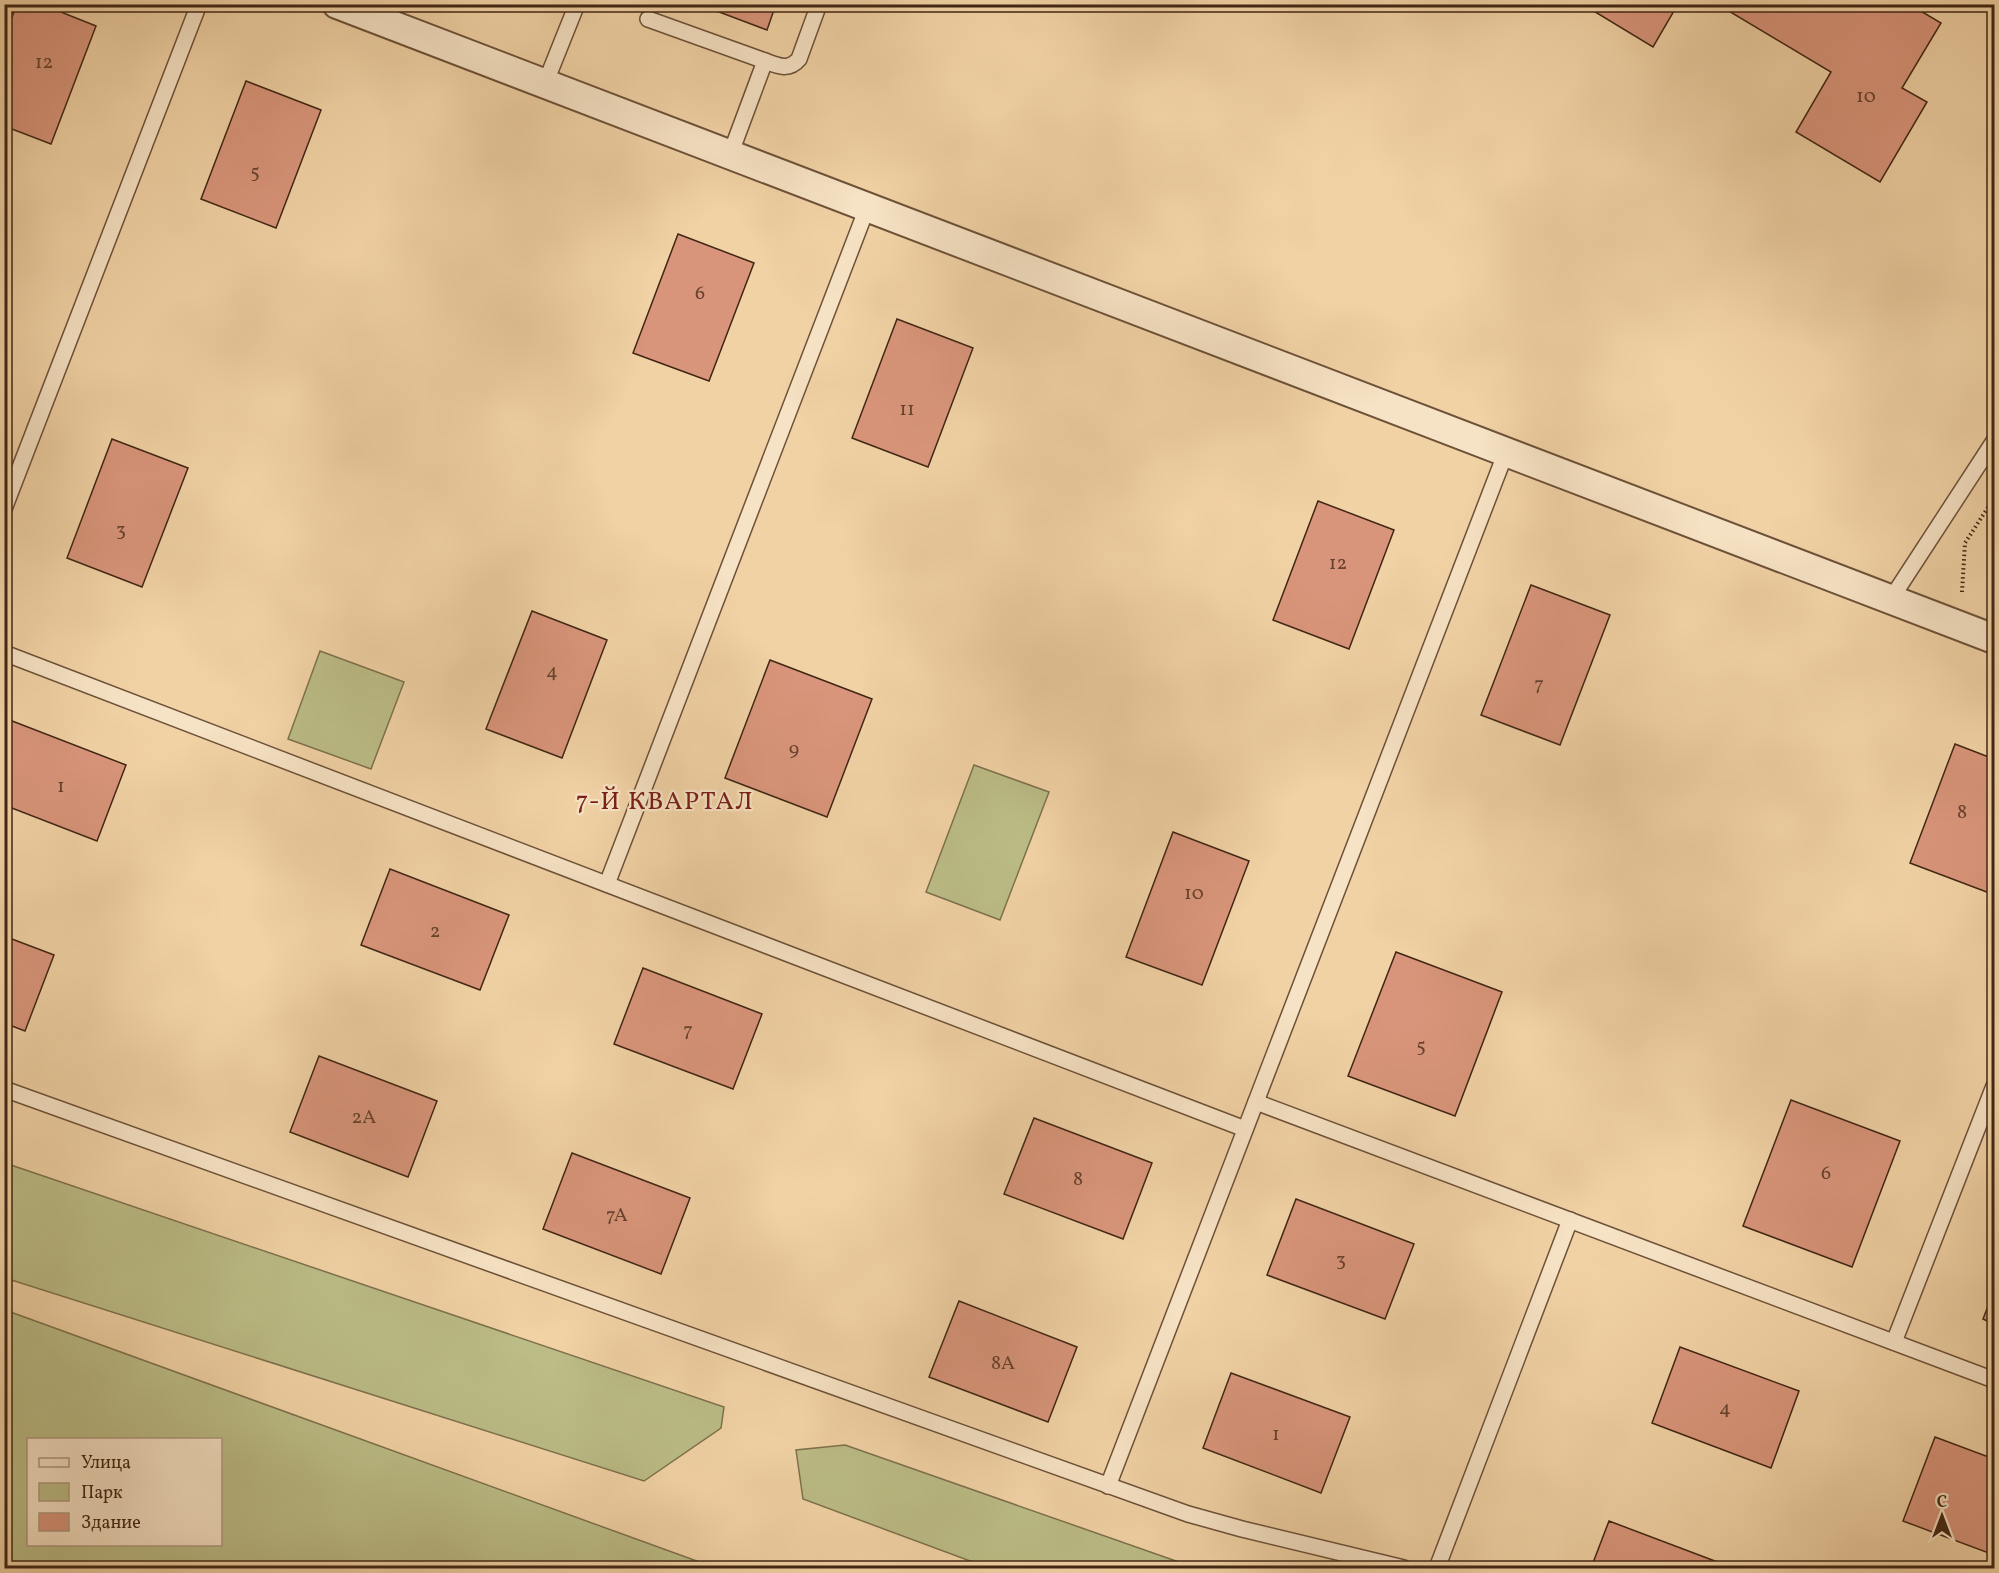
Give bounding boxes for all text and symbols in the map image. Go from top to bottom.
house number: 12 [35,49,53,77]
house number: 10 [1856,83,1876,111]
house number: 5 [250,159,260,187]
house number: 6 [695,280,705,308]
house number: 11 [899,396,915,424]
house number: 3 [116,517,126,545]
house number: 12 [1329,550,1347,578]
house number: 4 [546,658,558,686]
house number: 7 [1534,671,1544,699]
house number: 9 [789,736,799,764]
house number: 1 [57,773,65,801]
district label: 7-Й КВАРТАЛ [576,784,754,820]
house number: 8 [1957,799,1967,827]
house number: 10 [1184,880,1204,908]
house number: 2 [430,918,440,946]
house number: 7 [683,1017,693,1045]
house number: 5 [1416,1033,1426,1061]
house number: 2А [352,1104,376,1132]
house number: 6 [1821,1160,1831,1188]
house number: 8 [1073,1166,1083,1194]
house number: 7А [606,1202,628,1230]
house number: 3 [1336,1247,1346,1275]
house number: 8А [991,1350,1015,1378]
house number: 4 [1719,1395,1731,1423]
house number: 1 [1272,1421,1280,1449]
legend [27,1438,222,1546]
text: Улица [81,1451,131,1476]
text: Парк [81,1481,123,1506]
north arrow [1912,1486,1972,1546]
text: С [1937,1492,1947,1514]
text: Здание [81,1511,141,1536]

